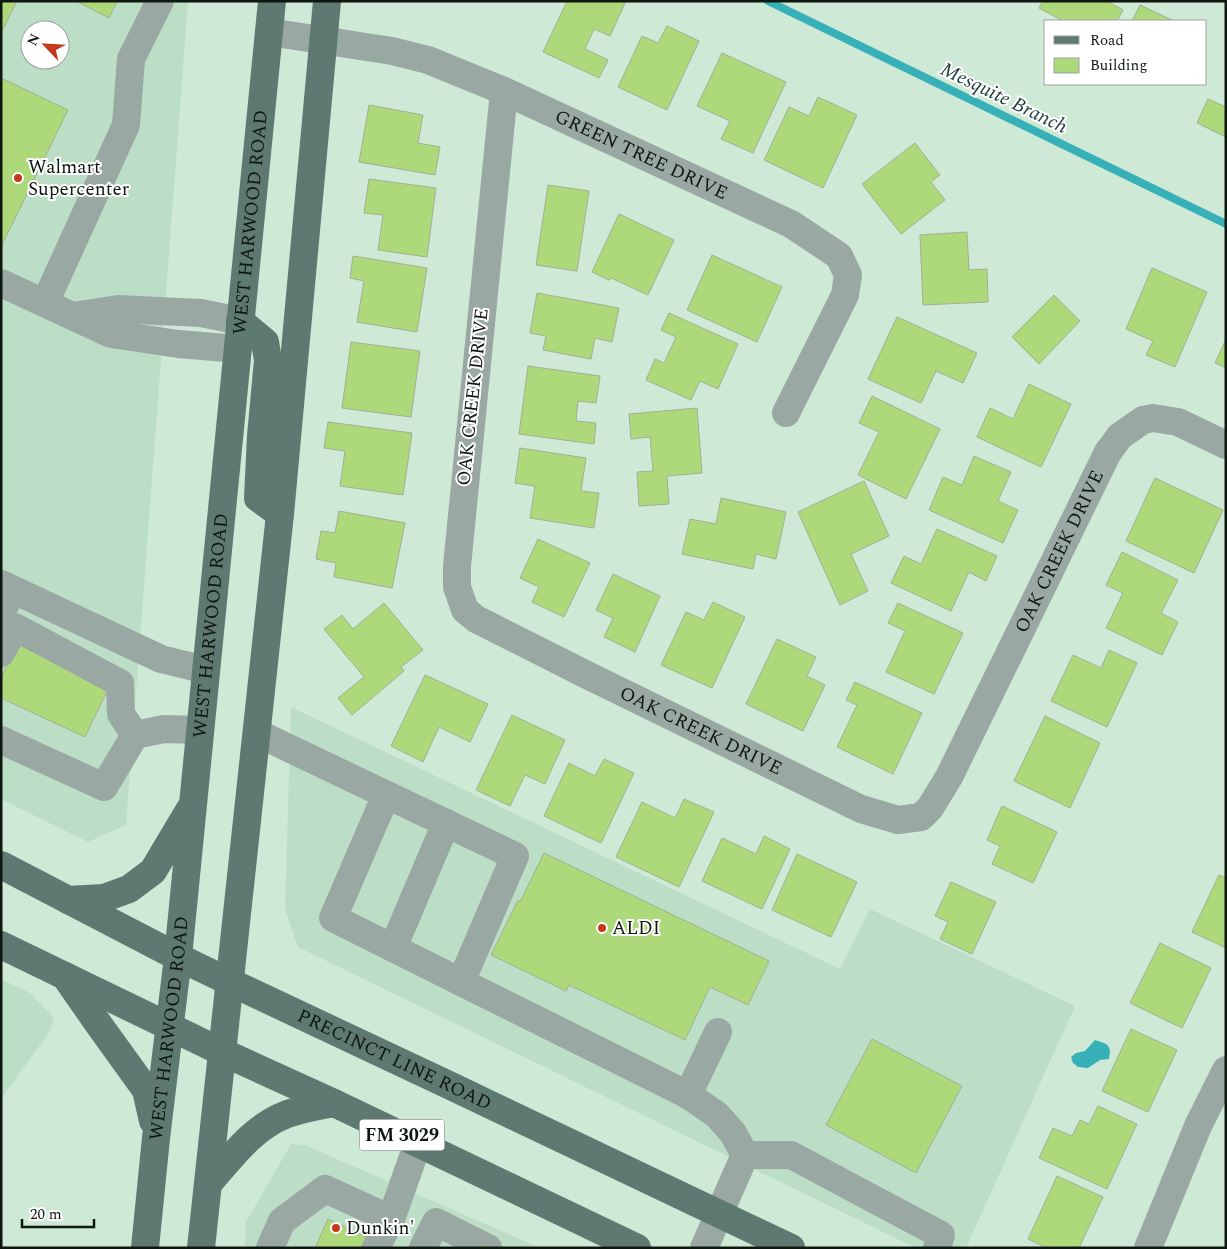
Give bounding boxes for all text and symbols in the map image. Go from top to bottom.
north arrow [20,20,70,70]
legend [1044,20,1207,85]
text: Road [1090,29,1124,52]
text: N [22,30,46,49]
water label: Mesquite Branch [935,54,1073,142]
text: Building [1090,54,1147,77]
street label: GREEN TREE DRIVE [550,102,733,207]
street label: WEST HARWOOD ROAD [225,109,276,336]
place label: Walmart Supercenter [28,153,130,204]
marker: Walmart Supercenter [12,172,24,184]
street label: OAK CREEK DRIVE [449,307,497,487]
street label: OAK CREEK DRIVE [1007,465,1111,638]
street label: WEST HARWOOD ROAD [185,512,236,739]
street label: OAK CREEK DRIVE [614,679,787,783]
place label: ALDI [612,914,660,943]
street label: WEST HARWOOD ROAD [141,915,196,1142]
marker: ALDI [596,922,608,934]
street label: PRECINCT LINE ROAD [292,1001,497,1118]
road number: FM 3029 [360,1120,444,1150]
scale bar [22,1196,95,1228]
text: 20 m [30,1203,62,1226]
place label: Dunkin' [346,1214,414,1243]
marker: Dunkin' [330,1222,342,1234]

